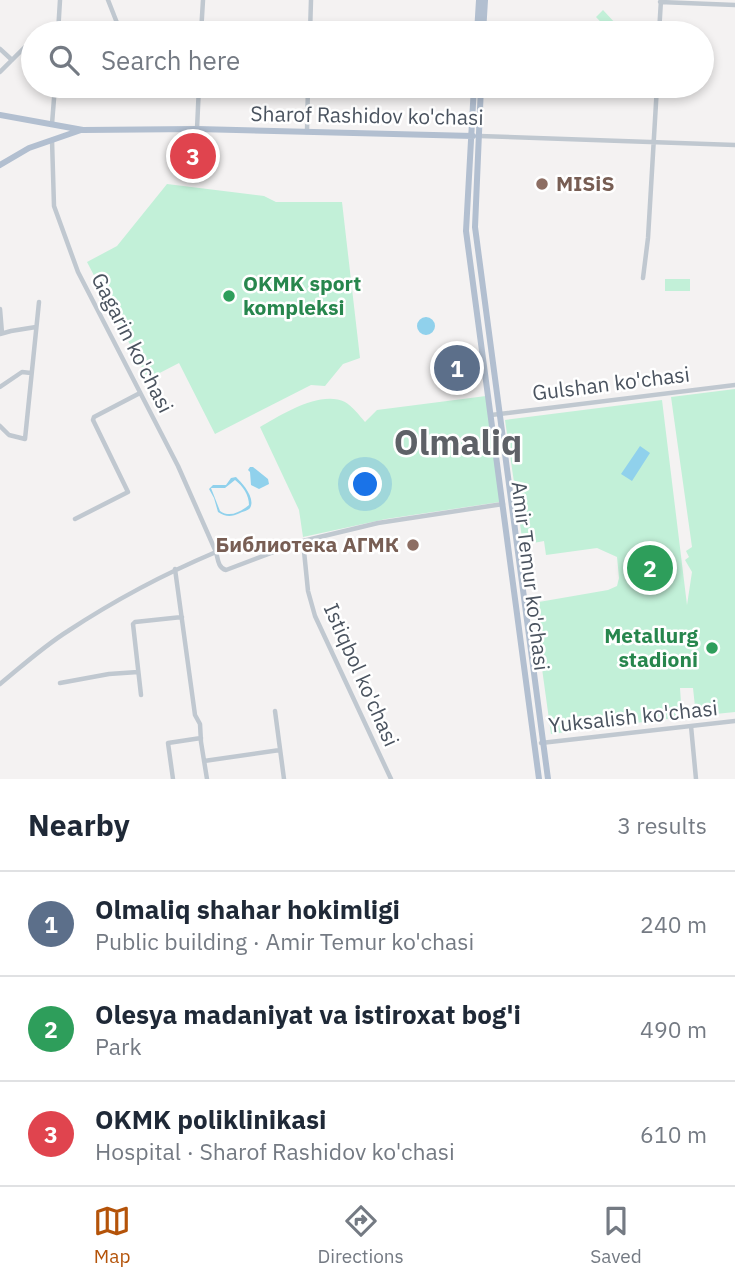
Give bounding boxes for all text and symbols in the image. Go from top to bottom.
search box [21,21,714,98]
icon: search [45,41,83,79]
text: Search here [101,43,240,77]
street label: Sharof Rashidov ko'chasi [250,99,484,131]
pin: 3 [170,130,216,182]
place label: MISiS [556,169,615,197]
marker: MISiS [534,176,550,192]
street label: Gagarin ko'chasi [86,268,180,417]
place label: OKMK sport kompleksi [243,269,361,321]
marker: OKMK sport kompleksi [221,288,237,304]
pin: 1 [434,342,480,394]
street label: Gulshan ko'chasi [531,359,691,407]
district label: Olmaliq [394,419,522,465]
your location [348,467,382,501]
street label: Amir Temur ko'chasi [505,480,557,672]
place label: Библиотека АГМК [216,530,399,558]
marker: Библиотека АГМК [405,537,421,553]
pin: 2 [627,542,673,594]
street label: Istiqbol ko'chasi [318,599,406,751]
place label: Metallurg stadioni [604,621,698,673]
marker: Metallurg stadioni [704,640,720,656]
street label: Yuksalish ko'chasi [547,693,719,739]
text: Nearby [28,805,130,844]
text: 3 results [617,810,707,840]
text: Olmaliq shahar hokimligi [95,892,400,926]
text: 1 [44,909,58,939]
text: 240 m [640,909,707,939]
text: Public building · Amir Temur ko'chasi [95,926,474,956]
text: Olesya madaniyat va istiroxat bog'i [95,997,521,1031]
text: 2 [44,1014,58,1044]
text: 490 m [640,1014,707,1044]
text: Park [95,1031,142,1061]
text: OKMK poliklinikasi [95,1102,327,1136]
text: 3 [44,1119,58,1149]
text: 610 m [640,1119,707,1149]
text: Hospital · Sharof Rashidov ko'chasi [95,1136,455,1166]
tab: Map [93,1202,131,1268]
tab: Directions [317,1202,404,1268]
tab: Saved [590,1202,642,1268]

